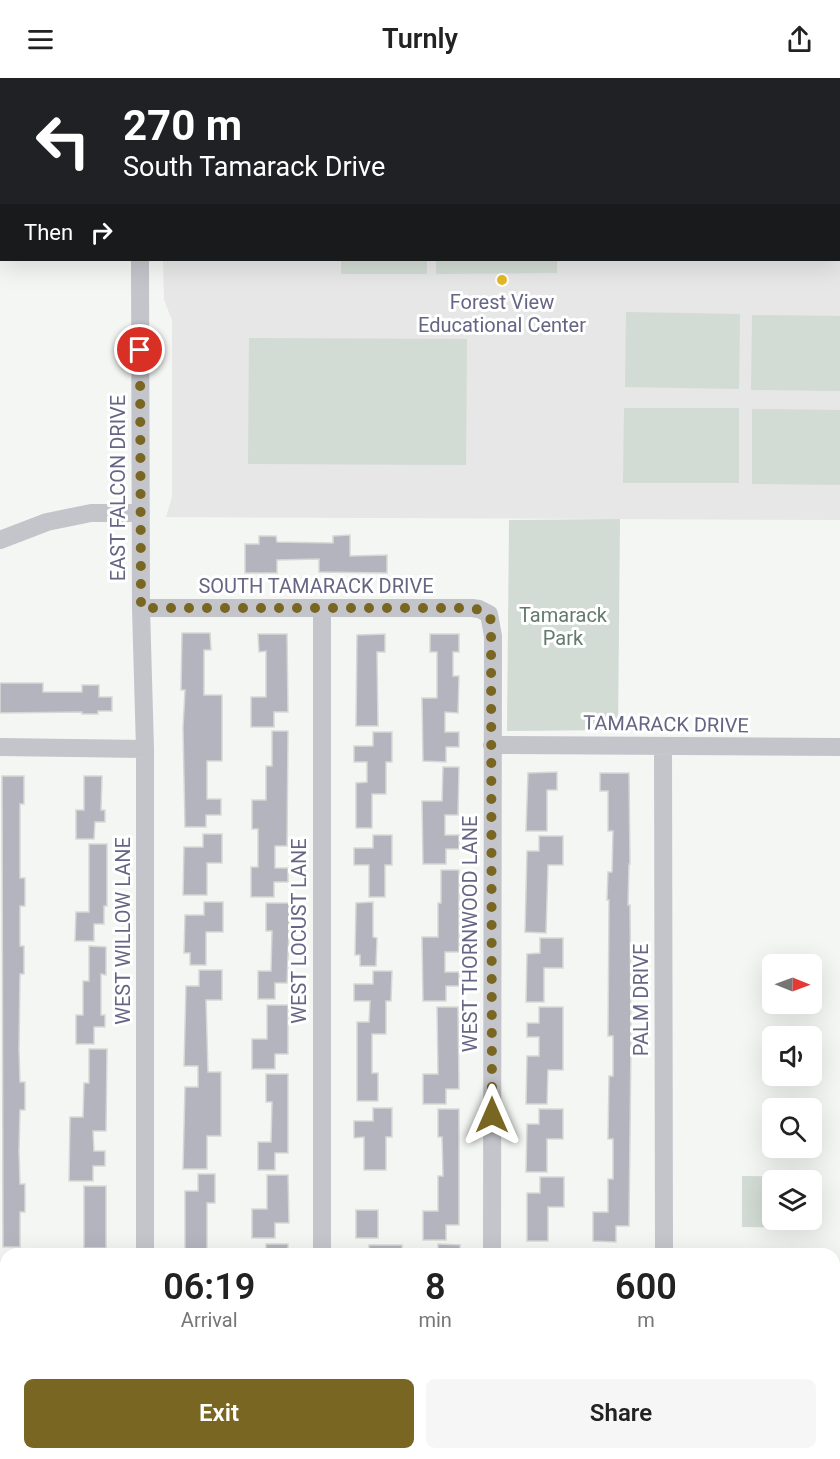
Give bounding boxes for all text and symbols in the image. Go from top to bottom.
icon: menu [24,23,57,56]
text: Turnly [382,23,458,55]
icon: share [783,23,816,56]
text: 270 m [123,101,242,150]
icon: left [24,102,102,180]
text: South Tamarack Drive [123,151,385,183]
icon: right [85,216,118,249]
text: Then [24,220,73,245]
marker: Forest View Educational Center [495,273,509,287]
place label: Forest View Educational Center [418,290,586,337]
pin [114,324,165,375]
icon: arrive [123,333,156,366]
street label: EAST FALCON DRIVE [106,395,130,581]
street label: SOUTH TAMARACK DRIVE [198,574,434,598]
park label: Tamarack Park [519,603,608,650]
street label: TAMARACK DRIVE [583,711,749,737]
street label: WEST THORNWOOD LANE [458,816,482,1052]
street label: WEST WILLOW LANE [111,837,135,1025]
street label: WEST LOCUST LANE [287,838,311,1024]
street label: PALM DRIVE [629,944,653,1056]
north arrow [762,954,822,1014]
map controls [762,954,822,1230]
button: sound [762,1026,822,1086]
position arrow [460,1083,524,1147]
button: search [762,1098,822,1158]
button: layers [762,1170,822,1230]
text: 06:19 [163,1266,255,1308]
text: 8 [425,1266,445,1308]
text: 600 [615,1266,677,1308]
text: Arrival [181,1308,238,1332]
text: min [418,1308,452,1332]
text: m [637,1308,655,1332]
button: Exit [24,1379,414,1448]
button: Share [426,1379,816,1448]

